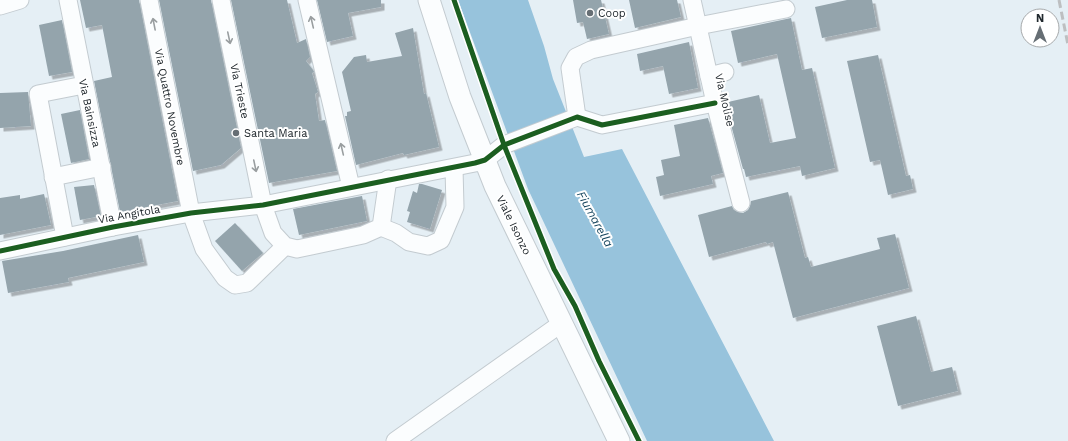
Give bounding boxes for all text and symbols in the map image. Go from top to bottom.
place label: Coop [598,7,626,20]
marker: Coop [585,8,595,18]
north arrow [1020,8,1060,48]
text: N [1036,12,1044,25]
one-way arrow [308,16,316,29]
one-way arrow [150,18,158,31]
one-way arrow [225,31,233,44]
street label: Via Quattro Novembre [152,48,187,167]
street label: Via Trieste [227,62,252,120]
street label: Via Molise [712,72,737,128]
street label: Via Bainsizza [76,78,103,149]
place label: Santa Maria [244,127,307,140]
marker: Santa Maria [231,128,241,138]
one-way arrow [338,143,346,156]
one-way arrow [251,159,259,172]
water label: Fiumarella [574,189,616,250]
street label: Viale Isonzo [494,193,534,257]
street label: Via Angitola [97,203,161,226]

